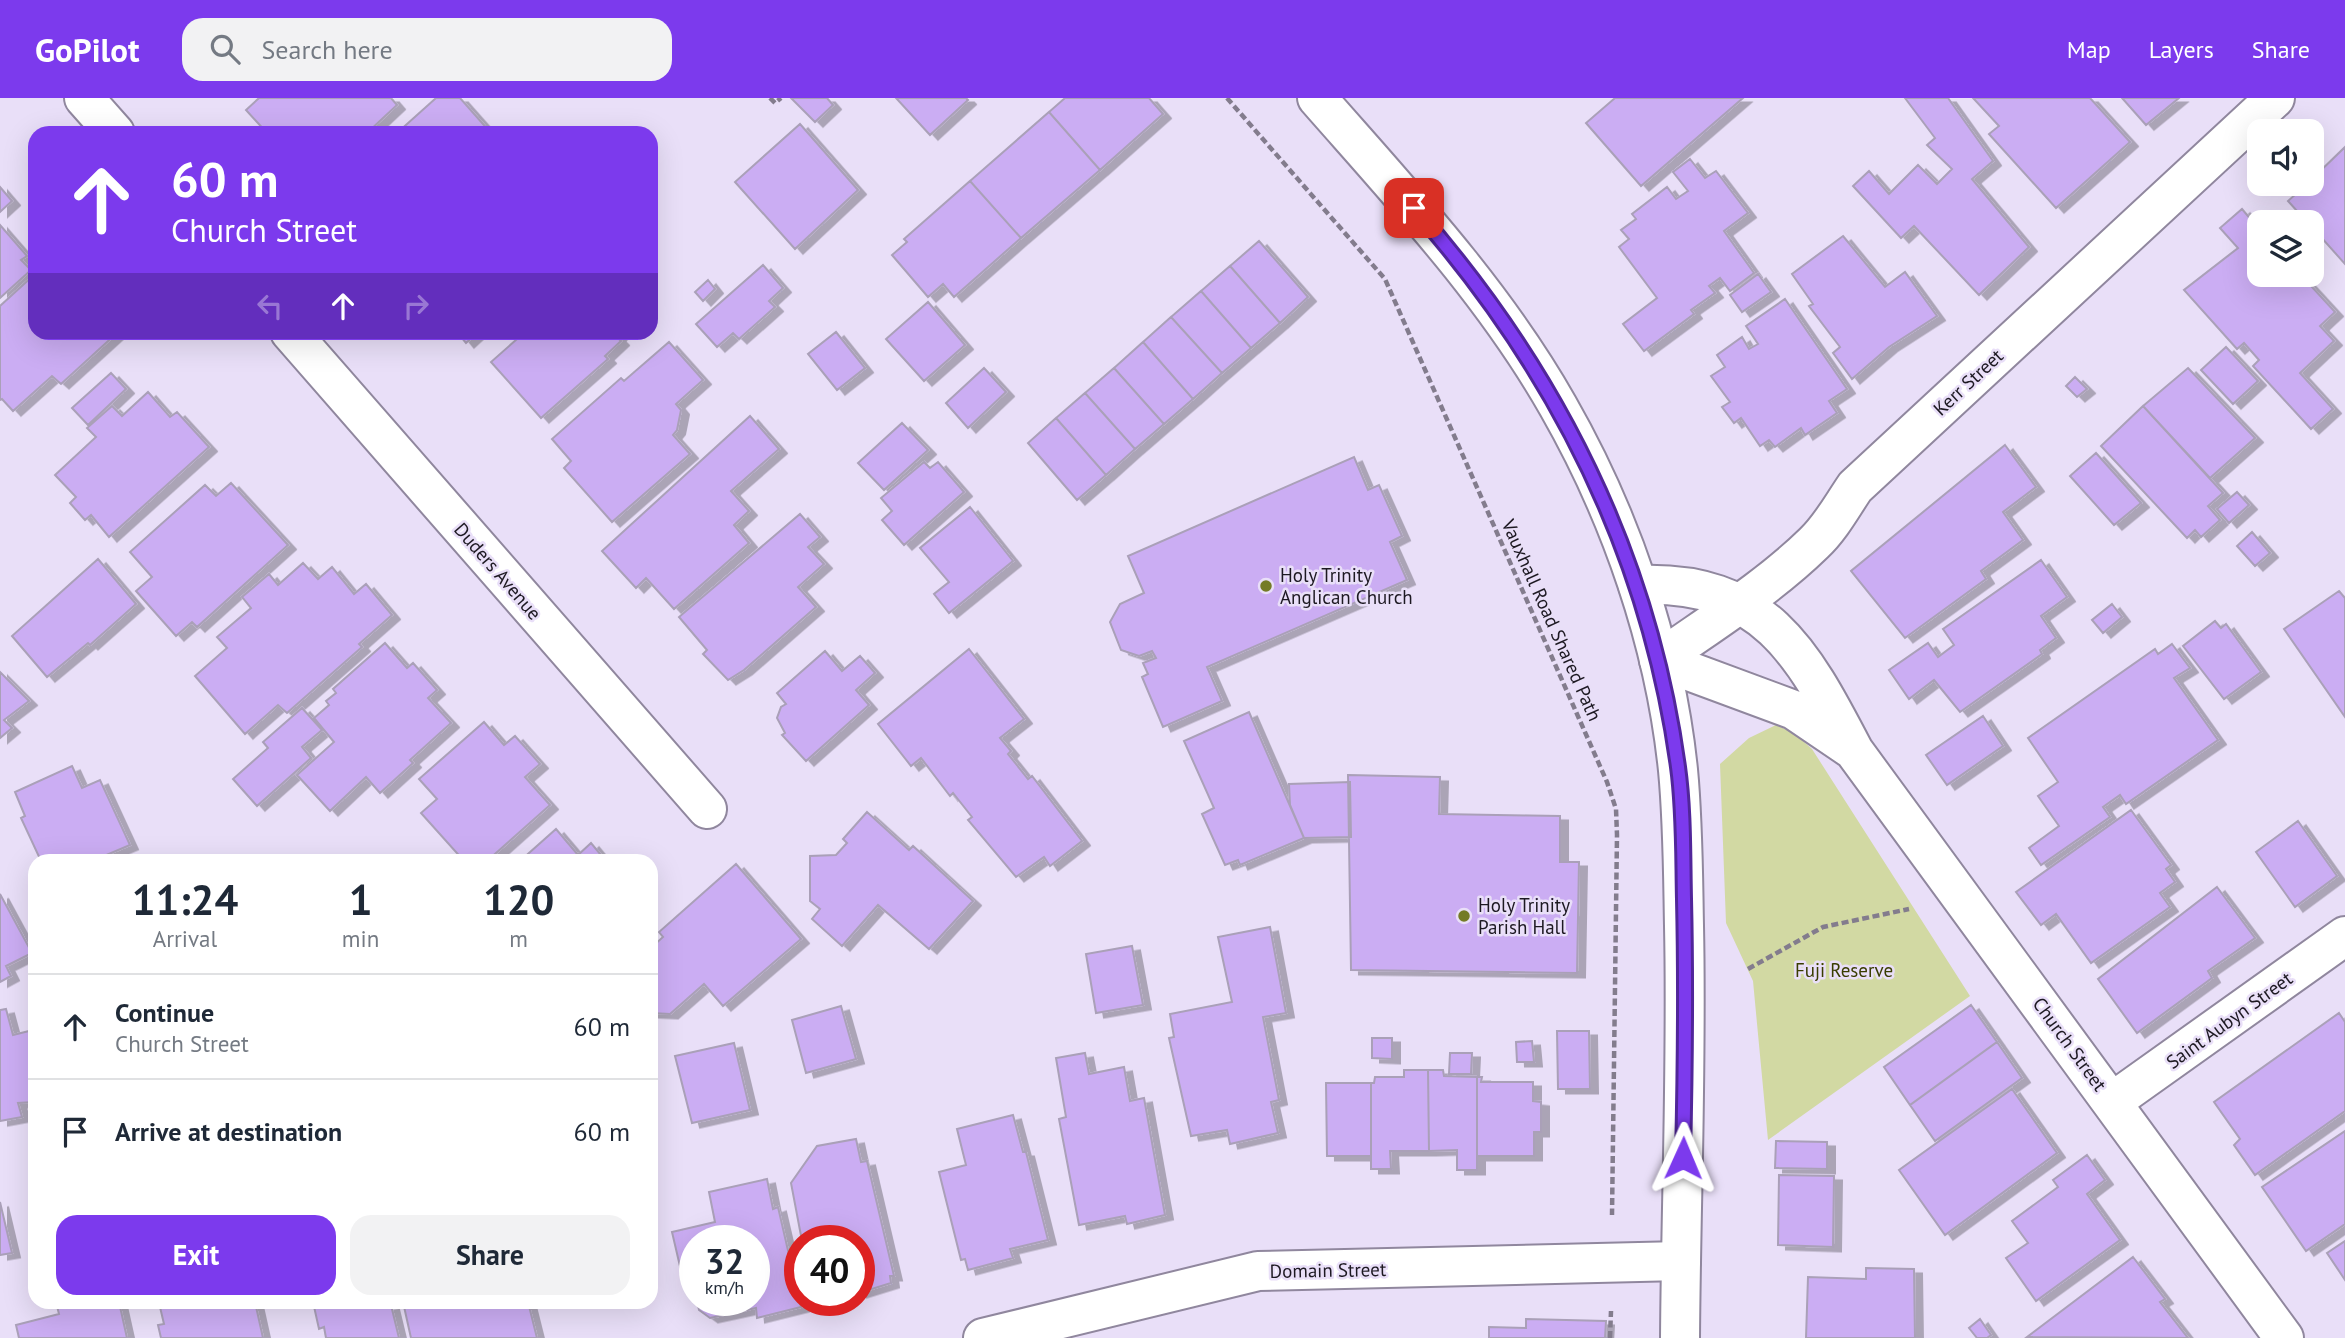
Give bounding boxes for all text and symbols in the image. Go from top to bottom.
search box [182,18,672,81]
text: GoPilot [35,28,140,71]
icon: search [206,30,244,68]
text: Search here [262,33,393,66]
text: Map [2067,34,2111,65]
text: Layers [2149,34,2214,65]
text: Share [2252,34,2310,65]
map controls [2247,119,2324,287]
button: sound [2247,119,2324,196]
text: 60 m [171,147,278,211]
icon: ahead [56,154,147,245]
pin [1384,178,1444,238]
icon: arrive [1395,189,1433,227]
text: Church Street [171,209,357,251]
button: layers [2247,210,2324,287]
icon: left [251,287,289,325]
icon: ahead [324,287,362,325]
icon: right [397,287,435,325]
street label: Kerr Street [1928,343,2008,420]
street label: Vauxhall Road Shared Path [1496,515,1607,725]
street label: Duders Avenue [449,518,547,624]
place label: Holy Trinity Anglican Church [1280,563,1413,609]
marker: Holy Trinity Anglican Church [1258,578,1274,594]
text: 11:24 [132,872,238,927]
text: 1 [349,872,372,927]
text: 120 [483,872,554,927]
place label: Holy Trinity Parish Hall [1478,893,1570,939]
marker: Holy Trinity Parish Hall [1456,908,1472,924]
text: Arrival [153,924,217,953]
text: min [342,924,379,953]
text: m [509,924,528,953]
park label: Fuji Reserve [1795,958,1893,982]
street label: Saint Aubyn Street [2161,966,2297,1074]
street label: Church Street [2028,992,2113,1096]
text: Continue [115,996,214,1029]
icon: ahead [56,1008,94,1046]
text: 60 m [574,1010,630,1043]
text: Church Street [115,1029,249,1058]
icon: arrive [56,1113,94,1151]
text: Arrive at destination [115,1115,342,1148]
text: 60 m [574,1115,630,1148]
position arrow [1646,1121,1720,1195]
button: Exit [56,1215,336,1295]
button: Share [350,1215,630,1295]
speed limit sign: 40 [784,1225,875,1316]
text: 32 [705,1238,744,1284]
street label: Domain Street [1270,1257,1387,1283]
text: km/h [705,1276,744,1299]

